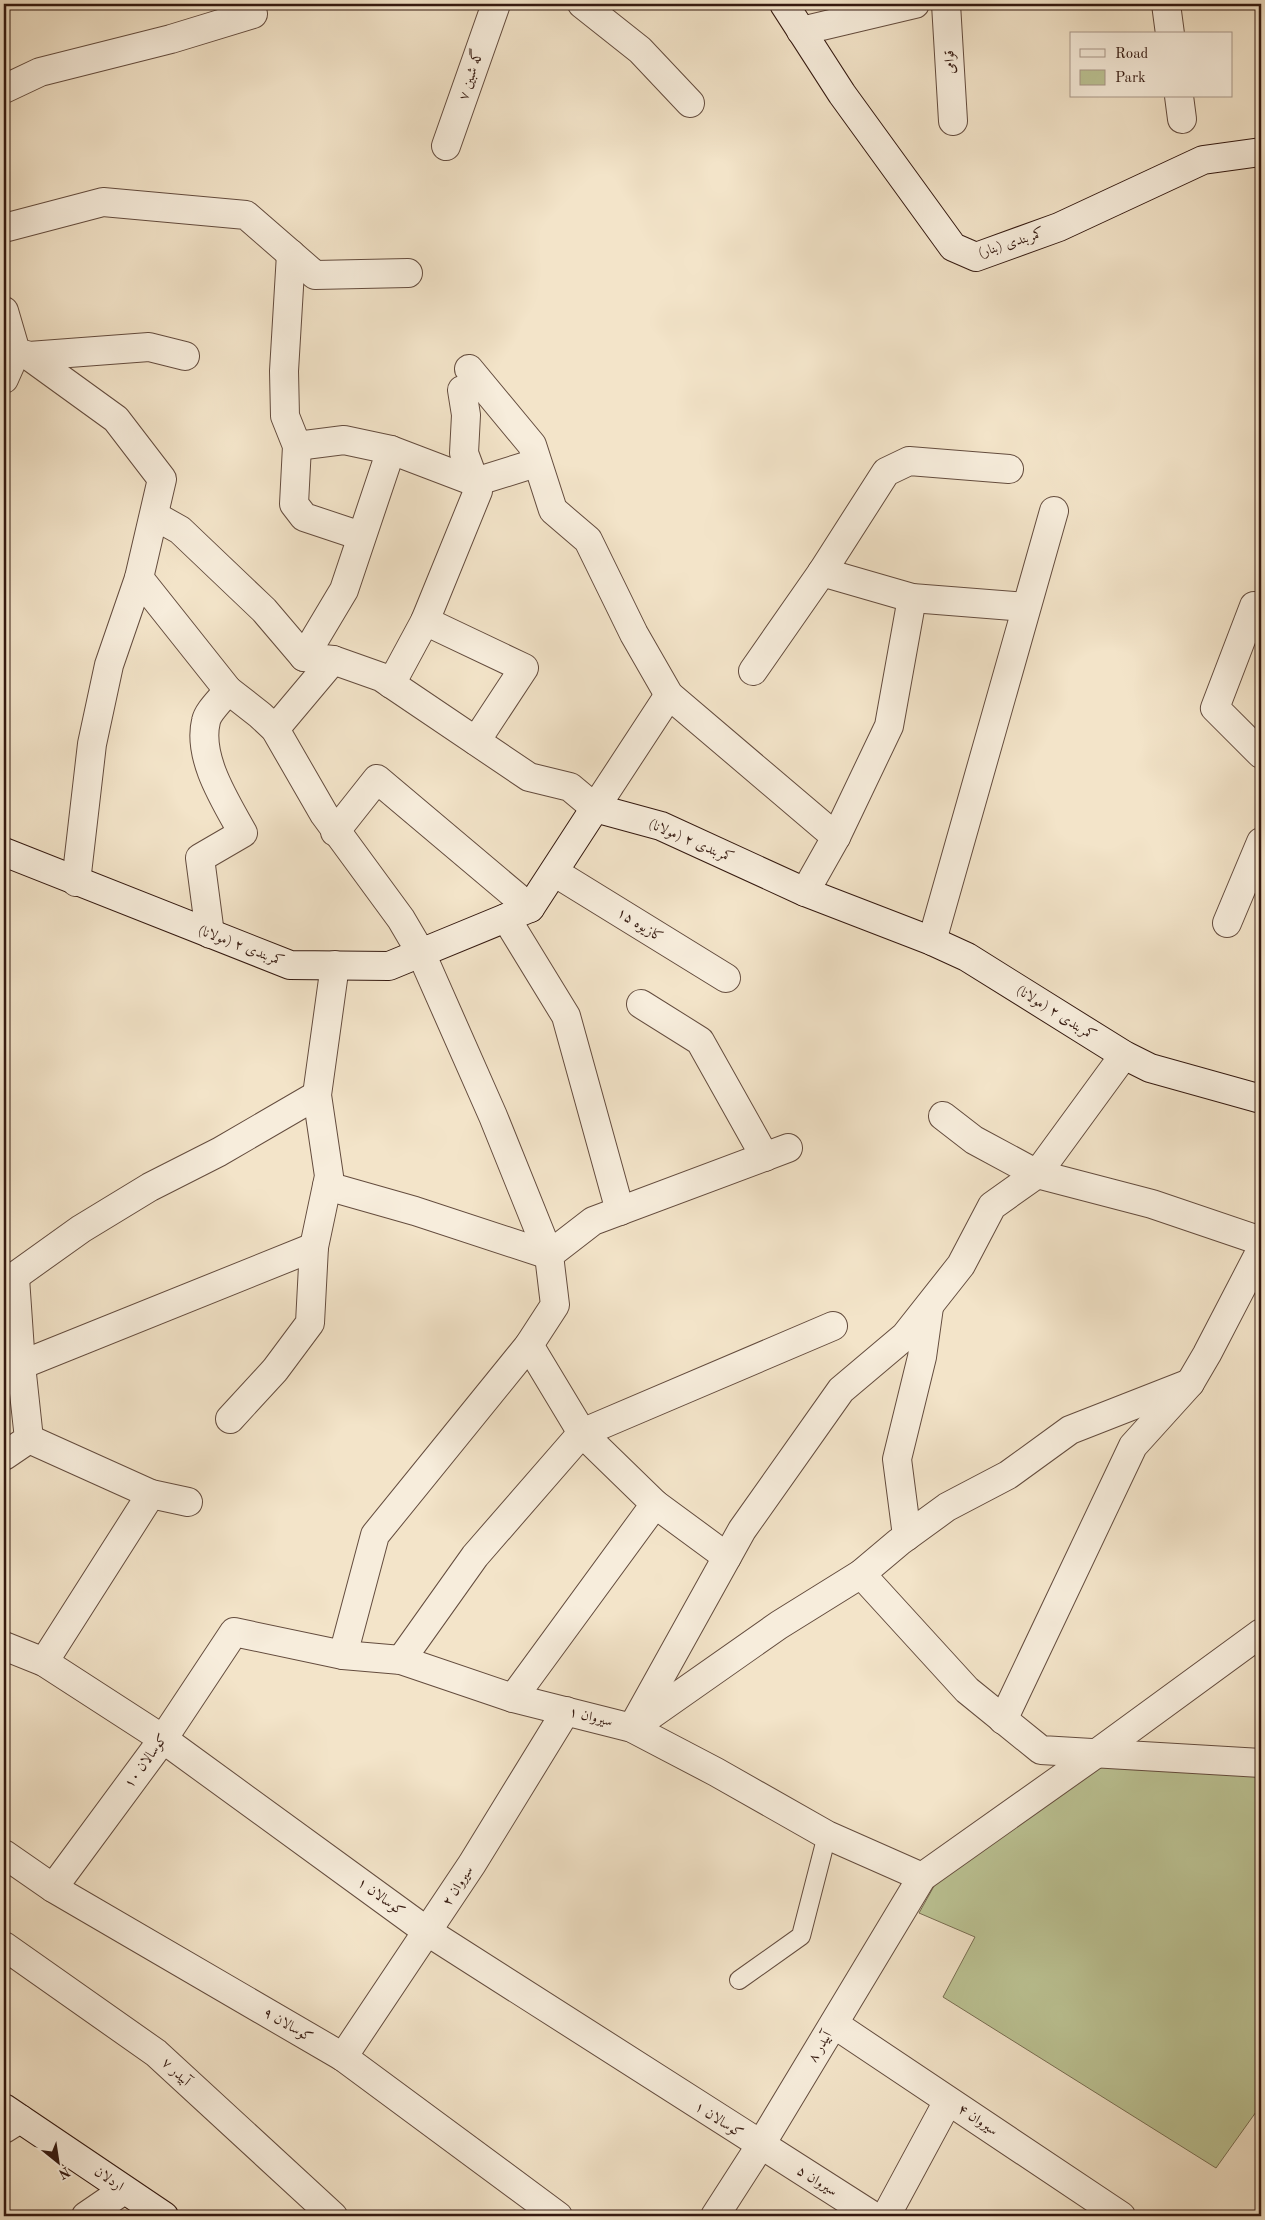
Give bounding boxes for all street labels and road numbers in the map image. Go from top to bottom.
street label: گه شبین ۷ [452,47,487,102]
street label: قوامی [942,50,959,74]
street label: کمربندی (بنار) [976,225,1046,261]
street label: کمربندی ۲ (مولانا) [646,816,736,866]
street label: کازیوه ۱۵ [614,905,666,945]
street label: کمربندی ۲ (مولانا) [196,922,286,970]
street label: کمربندی ۲ (مولانا) [1013,982,1099,1044]
street label: سیروان ۱ [568,1705,614,1730]
street label: کوسالان ۱۰ [122,1732,171,1791]
street label: سیروان ۲ [440,1864,477,1909]
street label: کوسالان ۱ [354,1875,407,1919]
street label: کوسالان ۹ [260,2005,315,2046]
street label: آبیدر ۸ [804,2026,836,2065]
street label: آبیدر ۷ [158,2054,196,2090]
street label: کوسالان ۱ [692,2099,746,2142]
street label: سیروان ۴ [955,2102,1000,2139]
street label: سیروان ۵ [794,2163,840,2200]
street label: اردلان [91,2164,126,2195]

